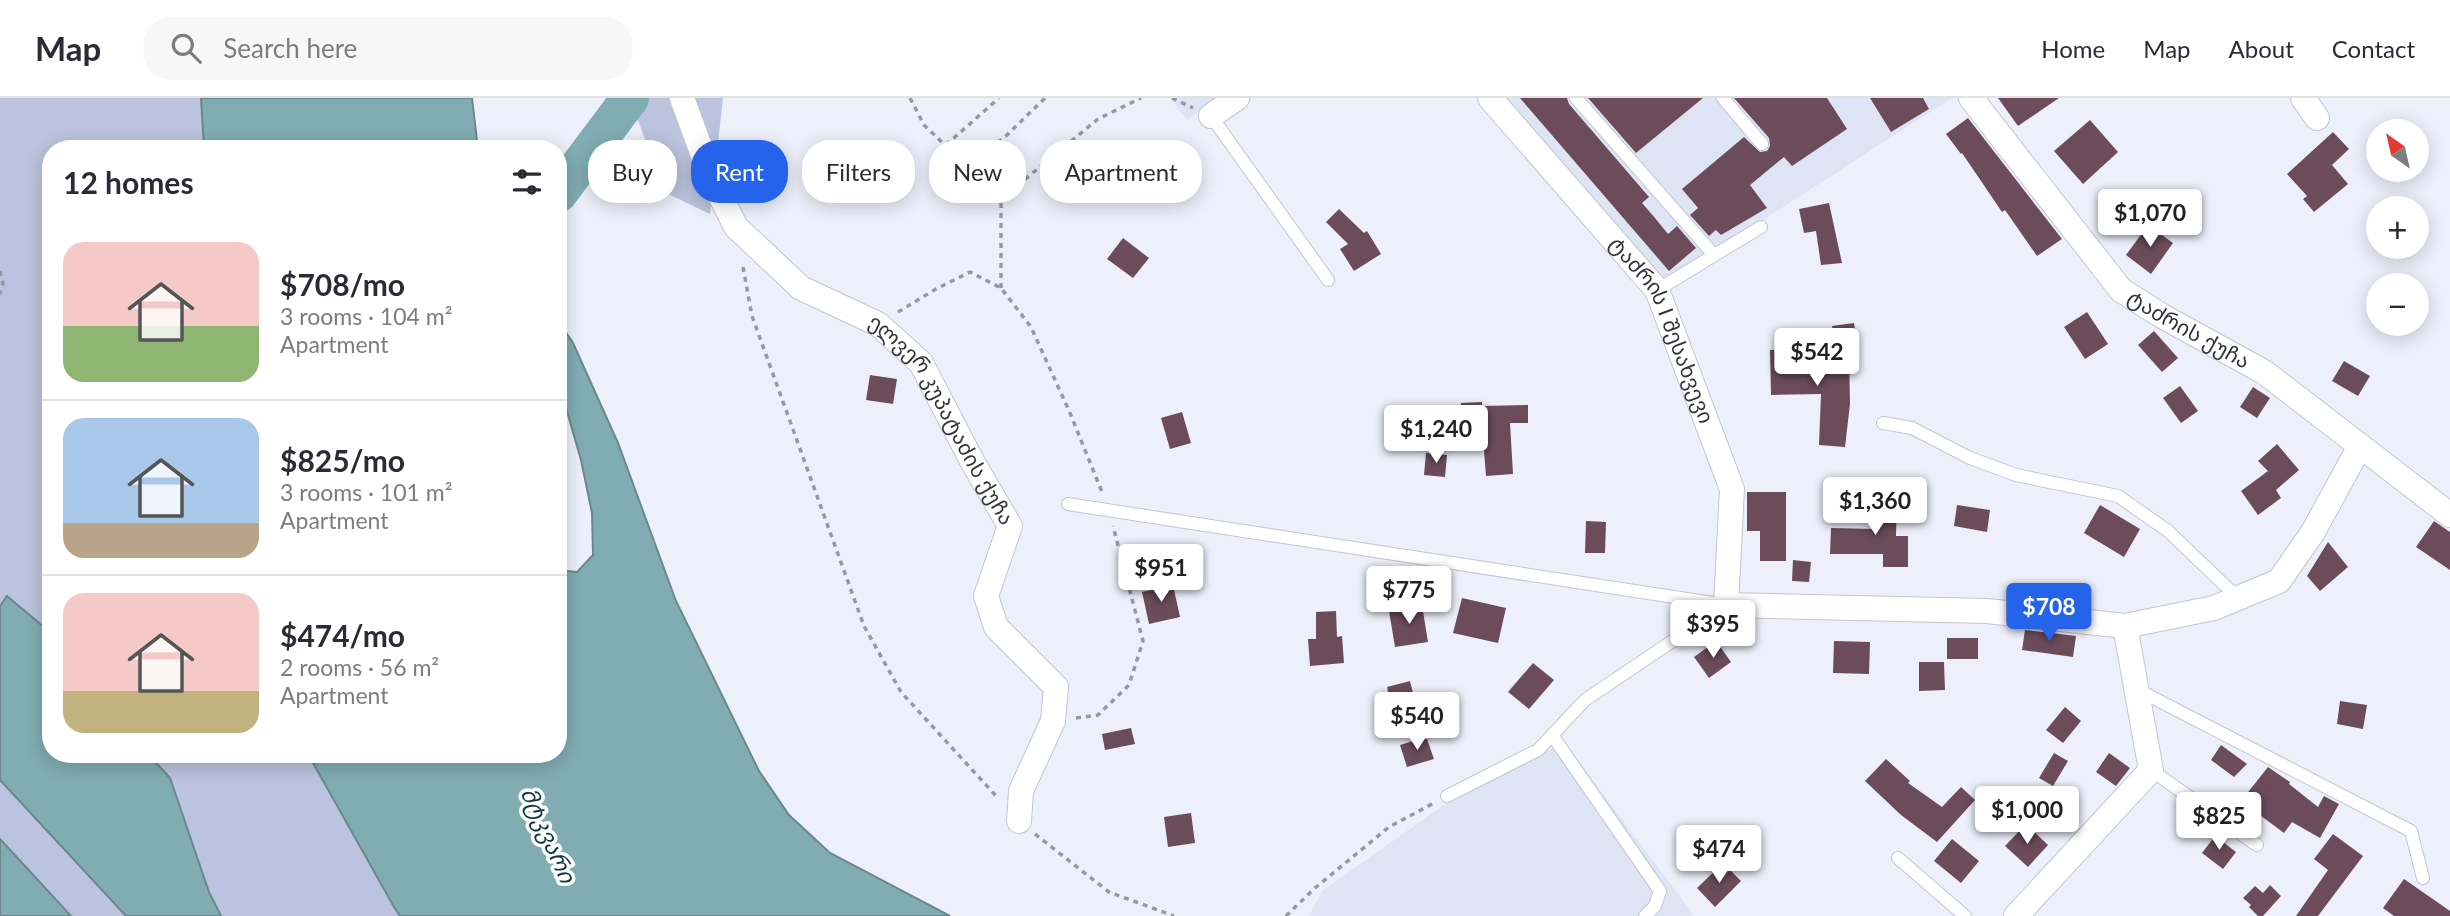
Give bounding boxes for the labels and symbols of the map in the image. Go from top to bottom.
north arrow [2366,119,2429,182]
pin: $1,070 [2093,190,2207,249]
street label: ტაძრის I შესახვევი [1604,230,1720,427]
street label: ტაძრის ქუჩა [2123,284,2255,373]
street label: ელვერ კუპატაძის ქუჩა [865,308,1020,529]
pin: $542 [1776,328,1858,388]
pin: $1,240 [1379,406,1493,465]
pin: $1,360 [1818,478,1932,537]
pin: $951 [1120,545,1202,604]
pin: $775 [1368,566,1450,626]
pin: $708 [2008,584,2090,643]
pin: $395 [1672,601,1754,660]
pin: $540 [1376,692,1458,752]
water label: მტკვარი [515,783,583,888]
pin: $1,000 [1970,786,2084,846]
pin: $825 [2178,792,2260,852]
pin: $474 [1678,826,1760,885]

